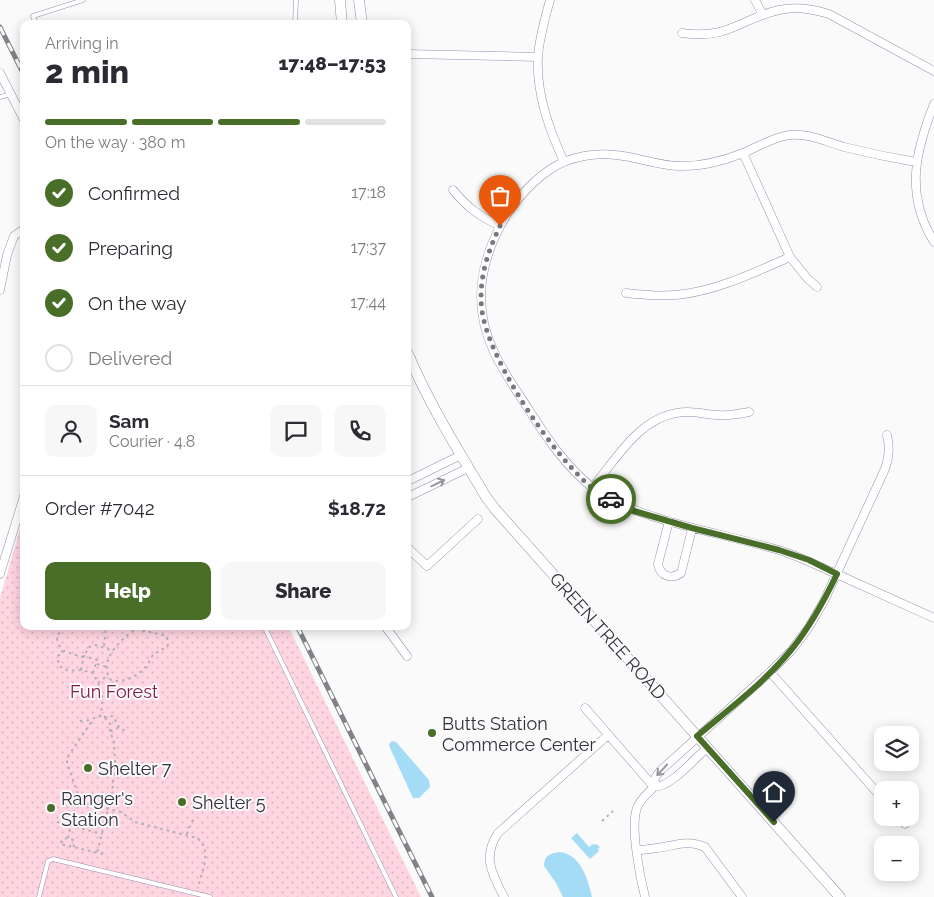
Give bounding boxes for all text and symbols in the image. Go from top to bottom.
text: Arriving in [45,34,119,53]
text: 17:48–17:53 [278,52,386,74]
text: 2 min [45,53,129,90]
text: On the way · 380 m [45,133,185,152]
pin [479,175,521,226]
icon: check [45,179,73,207]
text: Confirmed [88,182,180,204]
icon: bag [486,182,514,210]
text: 17:18 [351,183,386,202]
icon: check [45,234,73,262]
text: Preparing [88,237,173,259]
text: 17:37 [351,238,386,257]
icon: check [45,289,73,317]
text: On the way [88,292,187,314]
text: 17:44 [350,293,386,312]
text: Delivered [88,347,172,369]
button: person [45,405,97,457]
button: chat [270,405,322,457]
button: phone [334,405,386,457]
text: Sam [109,410,149,432]
text: Courier · 4.8 [109,432,195,451]
courier [586,474,636,524]
one-way arrow [430,477,445,487]
icon: car [597,485,625,513]
text: Order #7042 [45,497,155,519]
text: $18.72 [328,497,386,519]
button: Help [45,562,211,620]
button: Share [221,562,386,620]
street label: GREEN TREE ROAD [545,568,671,704]
park label: Fun Forest [70,681,158,702]
place label: Butts Station Commerce Center [442,713,596,755]
map controls [874,726,919,881]
button: layers [874,726,919,771]
marker: Butts Station Commerce Center [426,727,438,739]
place label: Shelter 7 [98,758,172,779]
marker: Shelter 7 [82,762,94,774]
one-way arrow [656,764,668,776]
pin [753,771,795,822]
icon: home [760,778,788,806]
button: + [874,781,919,826]
place label: Ranger's Station [61,788,133,830]
place label: Shelter 5 [192,792,266,813]
marker: Shelter 5 [176,796,188,808]
marker: Ranger's Station [45,802,57,814]
button: − [874,836,919,881]

